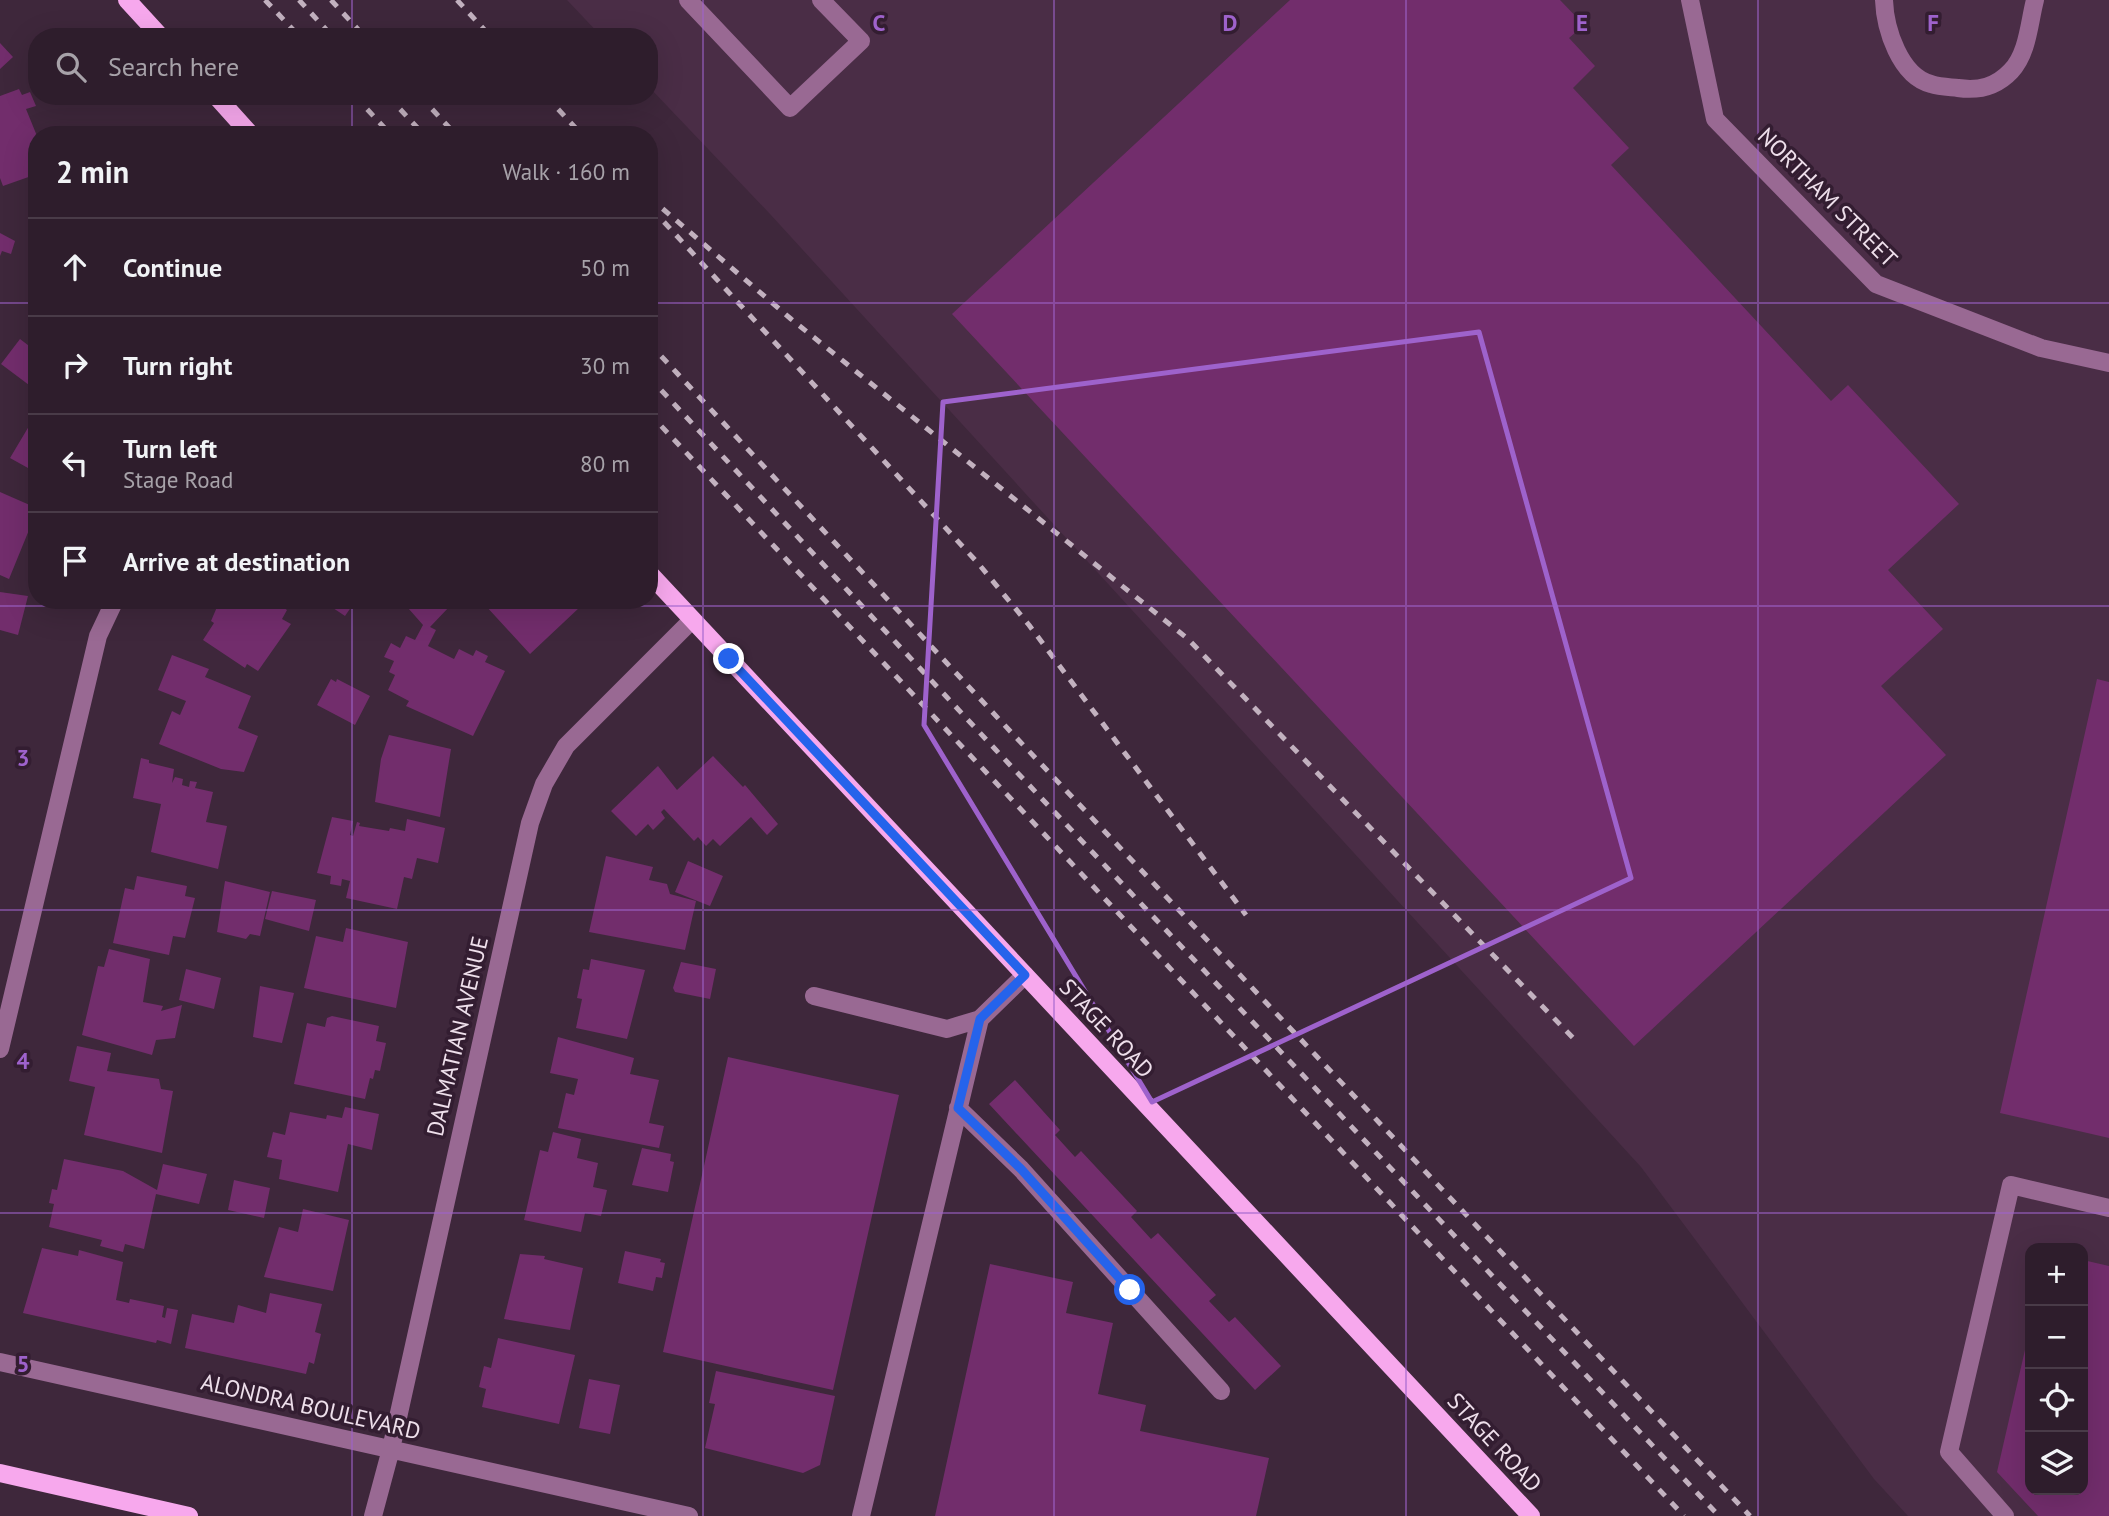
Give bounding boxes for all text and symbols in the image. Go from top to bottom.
text: C [873,8,886,37]
text: D [1223,8,1237,37]
text: E [1576,8,1588,37]
text: F [1927,8,1939,37]
search box [28,28,658,105]
icon: search [52,48,90,86]
text: Search here [108,50,239,83]
street label: NORTHAM STREET [1752,121,1904,273]
text: 2 min [56,152,129,191]
text: Walk · 160 m [503,157,630,186]
icon: ahead [56,248,94,286]
text: Continue [123,251,222,284]
text: 50 m [580,253,630,282]
icon: right [56,346,94,384]
text: Turn right [123,349,232,382]
text: 30 m [580,351,630,380]
text: Turn left [123,432,217,465]
icon: left [56,444,94,482]
text: 80 m [580,449,630,478]
text: Stage Road [123,465,233,494]
icon: arrive [56,542,94,580]
text: Arrive at destination [123,545,350,578]
route end [713,643,744,674]
text: 3 [16,743,30,772]
street label: DALMATIAN AVENUE [420,933,494,1139]
street label: STAGE ROAD [1054,972,1160,1084]
text: 4 [16,1046,30,1075]
map controls [2025,1243,2088,1495]
button: + [2025,1243,2088,1306]
route start [1114,1274,1145,1305]
button: − [2025,1306,2088,1369]
text: 5 [16,1349,30,1378]
street label: ALONDRA BOULEVARD [198,1367,424,1445]
button: locate [2025,1369,2088,1432]
street label: STAGE ROAD [1442,1386,1548,1498]
button: layers [2025,1432,2088,1495]

